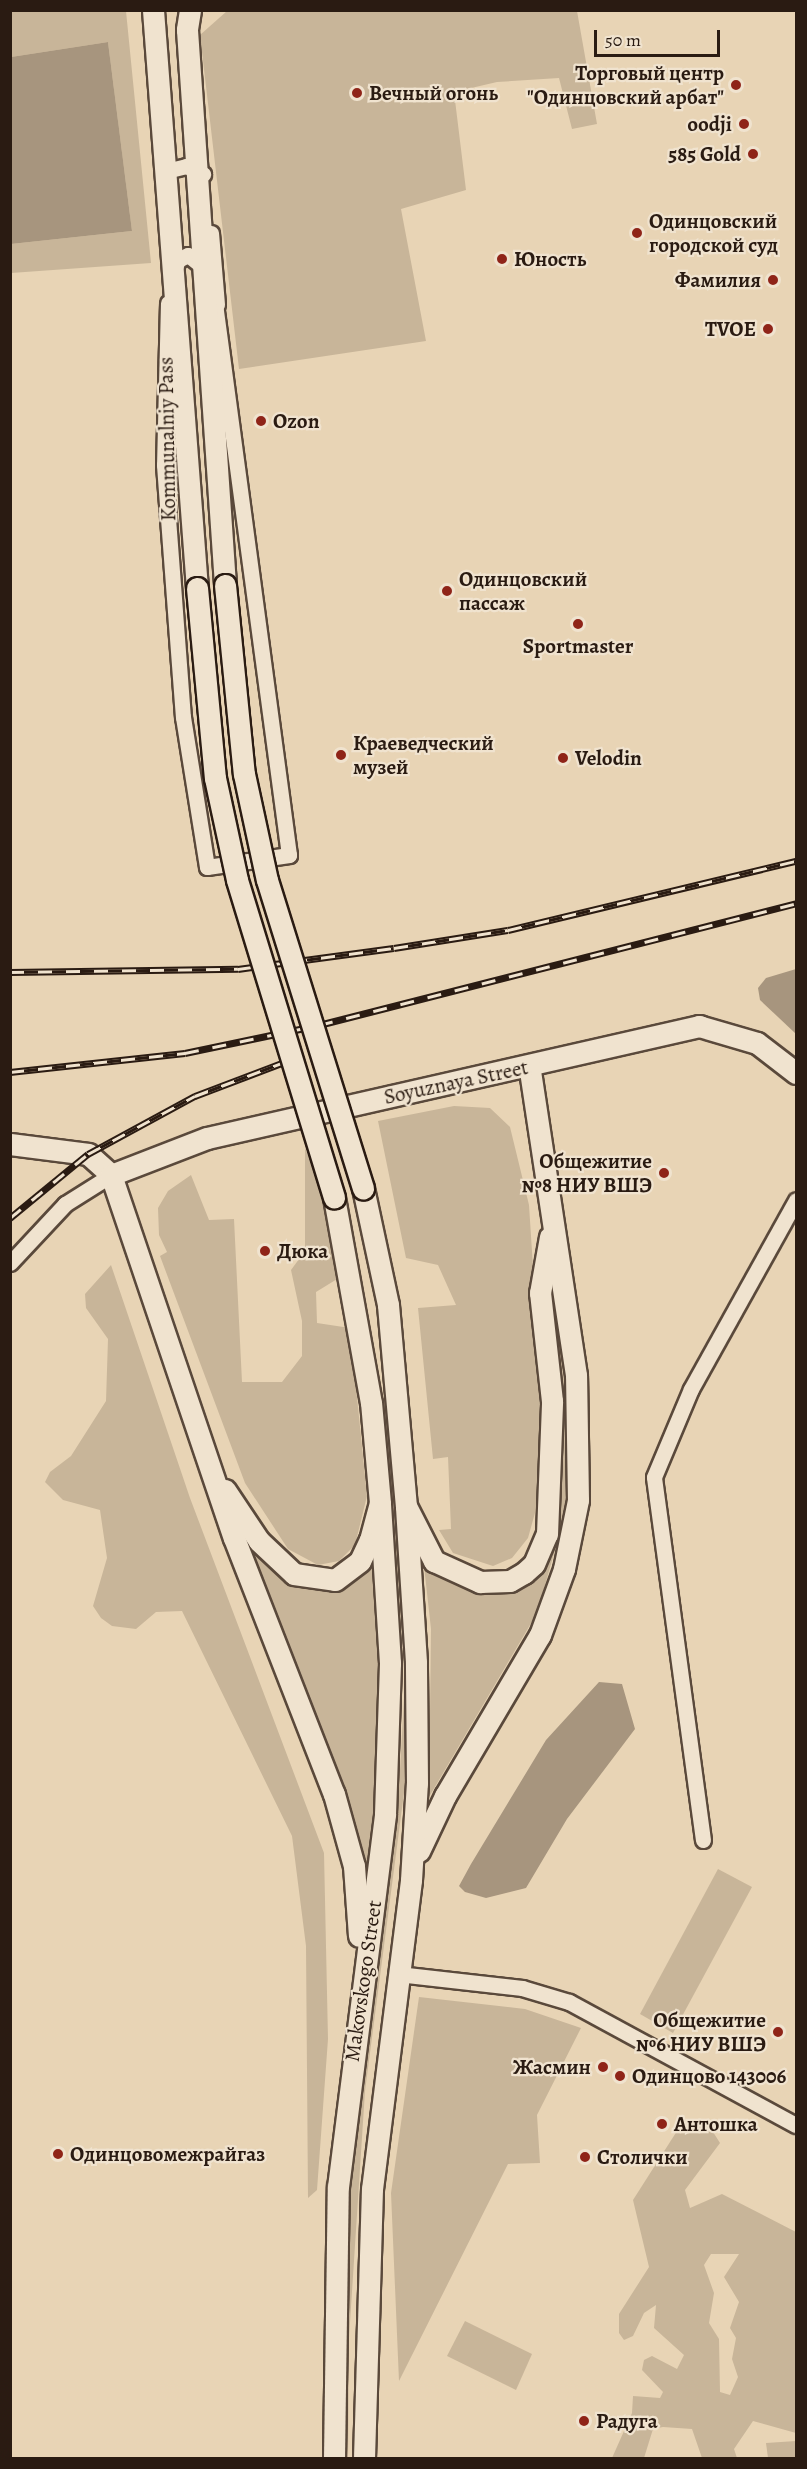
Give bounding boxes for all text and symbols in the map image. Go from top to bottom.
scale bar [597,18,723,56]
text: 50 m [605,28,641,52]
place label: Торговый центр "Одинцовский арбат" [527,60,724,110]
marker: Торговый центр "Одинцовский арбат" [729,78,743,92]
place label: Вечный огонь [369,80,498,106]
marker: Вечный огонь [350,86,364,100]
place label: oodji [687,111,732,137]
marker: oodji [737,117,751,131]
place label: 585 Gold [668,141,741,167]
marker: 585 Gold [746,147,760,161]
place label: Одинцовский городской суд [649,208,778,258]
marker: Одинцовский городской суд [630,226,644,240]
place label: Юность [514,246,586,272]
marker: Юность [495,252,509,266]
place label: Фамилия [675,267,761,293]
marker: Фамилия [766,273,780,287]
place label: TVOE [705,316,756,342]
marker: TVOE [761,322,775,336]
street label: Kommunalniy Pass [153,357,181,521]
place label: Ozon [273,408,319,434]
marker: Ozon [254,414,268,428]
place label: Одинцовский пассаж [459,566,587,616]
marker: Одинцовский пассаж [440,584,454,598]
marker: Sportmaster [571,617,585,631]
place label: Sportmaster [523,633,633,659]
place label: Краеведческий музей [353,730,494,780]
place label: Velodin [575,745,642,771]
marker: Краеведческий музей [334,748,348,762]
marker: Velodin [556,751,570,765]
street label: Soyuznaya Street [382,1054,530,1110]
place label: Общежитие №8 НИУ ВШЭ [521,1148,652,1198]
marker: Общежитие №8 НИУ ВШЭ [657,1166,671,1180]
place label: Дюка [277,1238,328,1264]
marker: Дюка [258,1244,272,1258]
street label: Makovskogo Street [339,1899,387,2063]
place label: Общежитие №6 НИУ ВШЭ [636,2007,766,2057]
marker: Общежитие №6 НИУ ВШЭ [771,2025,785,2039]
place label: Жасмин [513,2054,591,2080]
marker: Жасмин [596,2060,610,2074]
place label: Одинцово 143006 [632,2063,786,2089]
marker: Одинцово 143006 [613,2069,627,2083]
place label: Антошка [674,2111,758,2137]
marker: Антошка [655,2117,669,2131]
place label: Одинцовомежрайгаз [70,2141,265,2167]
place label: Столички [597,2144,688,2170]
marker: Одинцовомежрайгаз [51,2147,65,2161]
marker: Столички [578,2150,592,2164]
place label: Радуга [596,2408,658,2434]
marker: Радуга [577,2414,591,2428]

